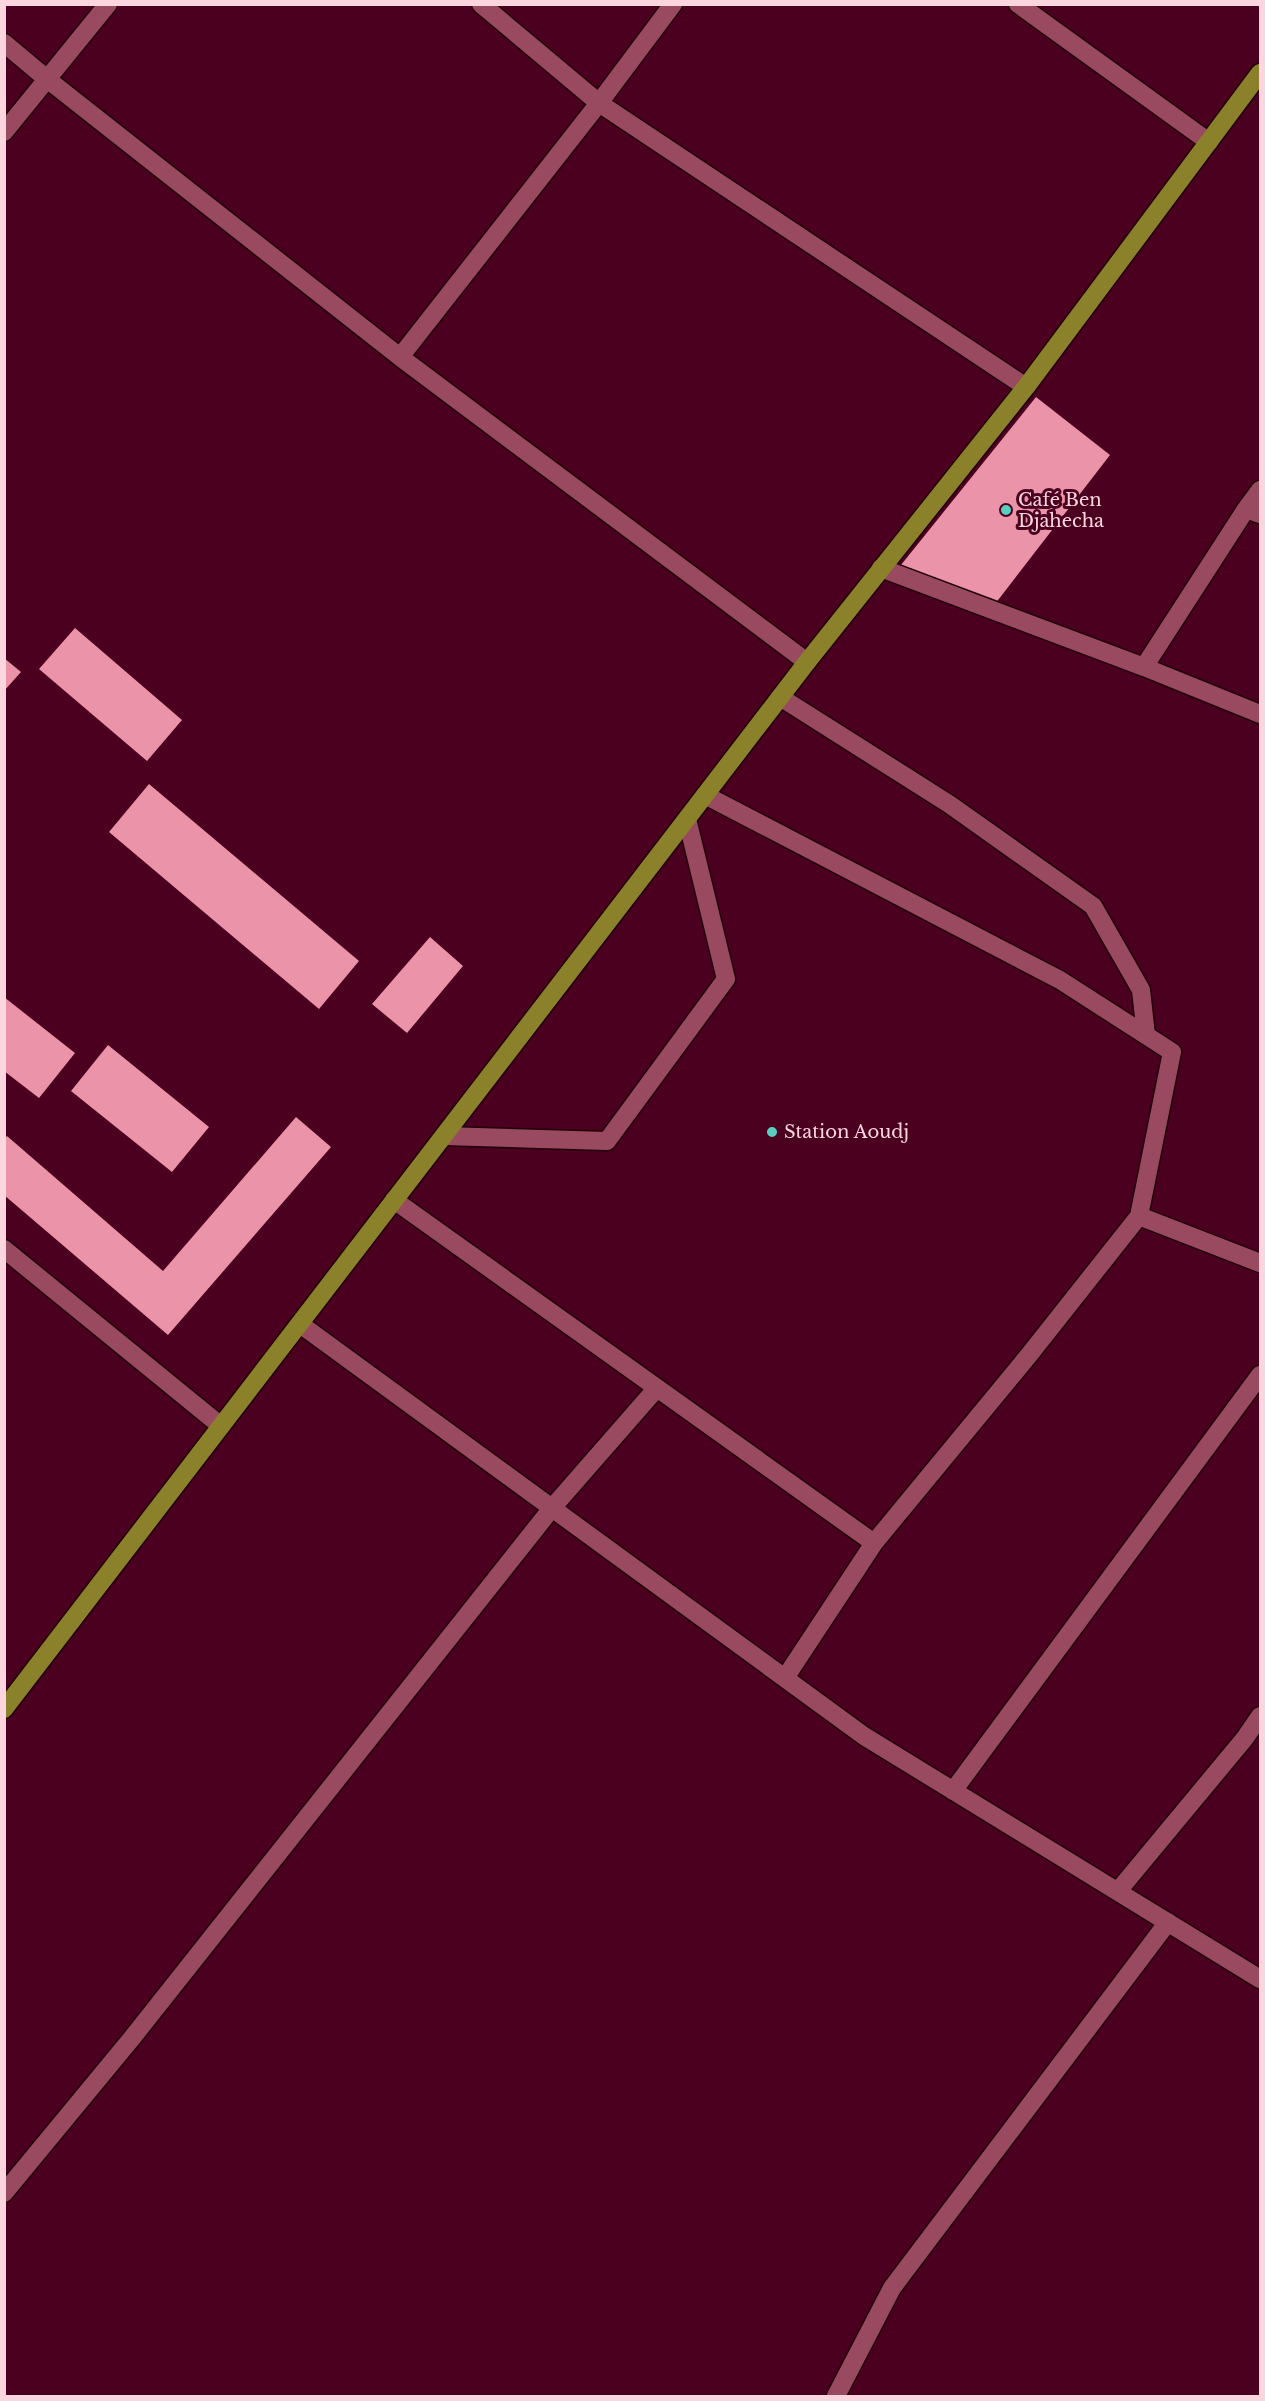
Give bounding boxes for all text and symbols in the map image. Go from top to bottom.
place label: Café Ben Djahecha [1018,489,1104,532]
marker: Café Ben Djahecha [999,503,1013,517]
place label: Station Aoudj [784,1121,909,1143]
marker: Station Aoudj [765,1125,779,1139]

